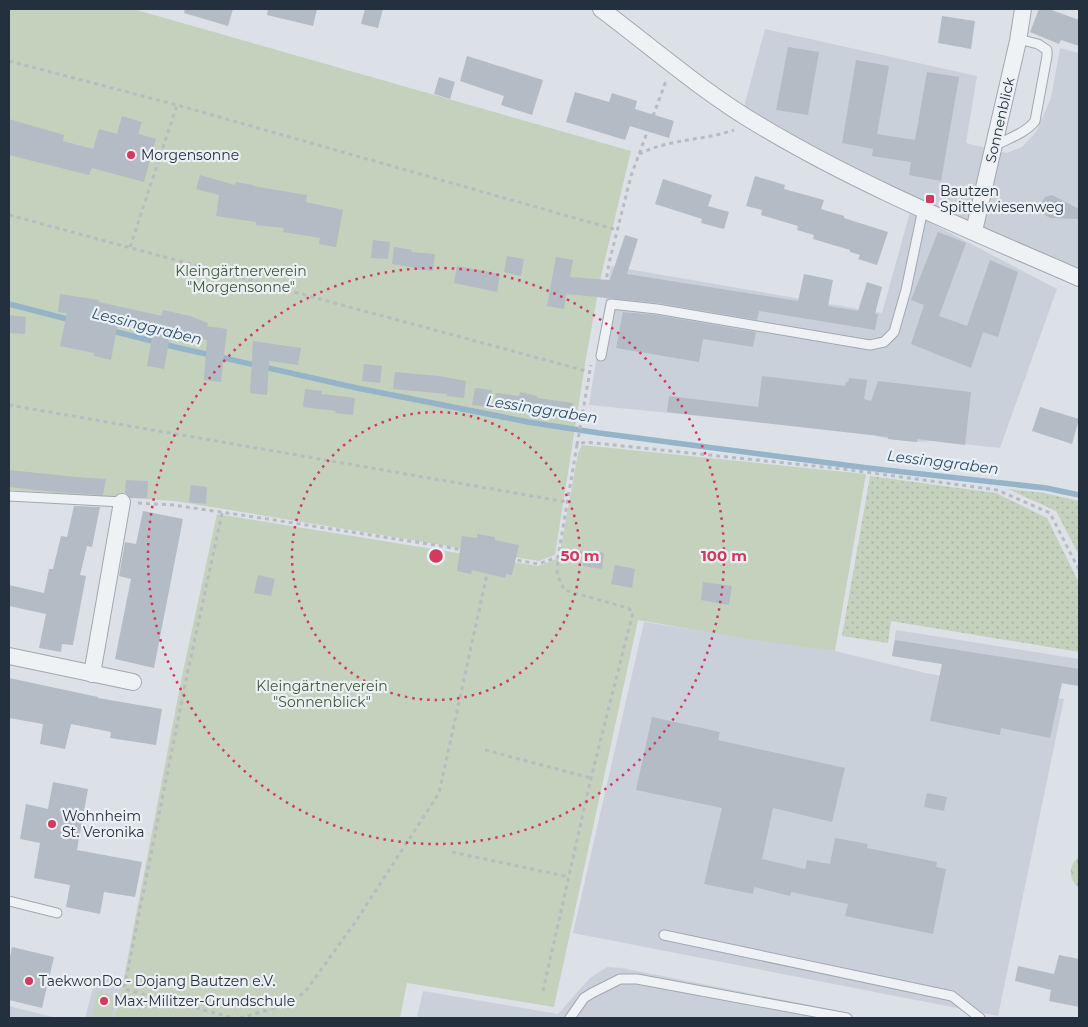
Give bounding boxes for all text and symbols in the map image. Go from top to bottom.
street label: Sonnenblick [981,75,1019,165]
place label: Morgensonne [141,146,239,164]
marker: Morgensonne [125,149,137,161]
place label: Bautzen Spittelwiesenweg [940,182,1064,216]
marker: Bautzen Spittelwiesenweg [924,193,936,205]
park label: Kleingärtnerverein "Morgensonne" [175,262,307,296]
water label: Lessinggraben [90,303,204,349]
water label: Lessinggraben [485,391,599,427]
water label: Lessinggraben [886,446,1000,478]
text: 50 m [560,546,600,565]
text: 100 m [701,546,747,565]
centre of rings [427,547,445,565]
park label: Kleingärtnerverein "Sonnenblick" [256,677,388,711]
place label: Wohnheim St. Veronika [62,807,144,841]
marker: Wohnheim St. Veronika [46,818,58,830]
place label: TaekwonDo - Dojang Bautzen e.V. [39,972,276,990]
marker: TaekwonDo - Dojang Bautzen e.V. [23,975,35,987]
place label: Max-Militzer-Grundschule [114,992,295,1010]
marker: Max-Militzer-Grundschule [98,995,110,1007]

